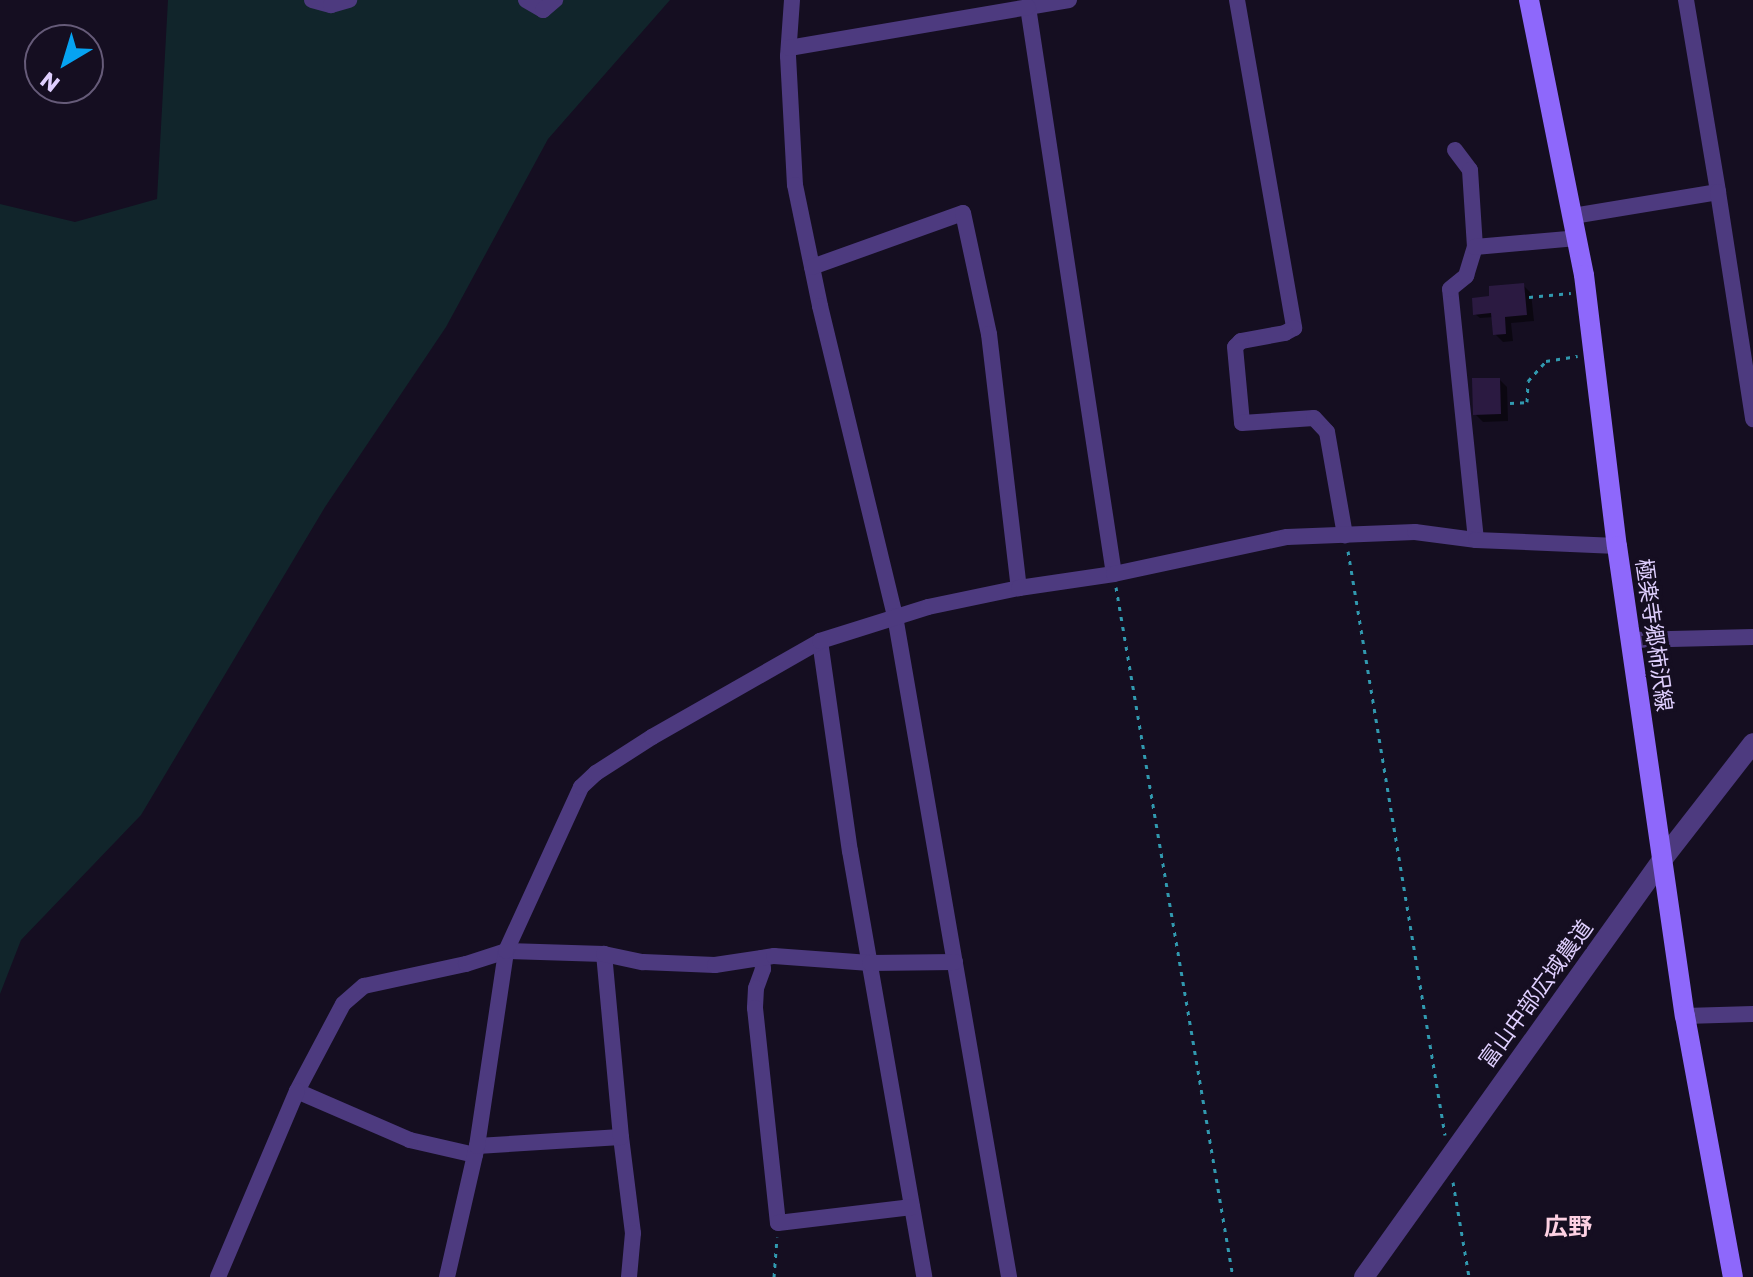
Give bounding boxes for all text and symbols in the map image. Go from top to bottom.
north arrow [24,24,104,104]
text: N [34,64,66,99]
street label: 極楽寺郷柿沢線 [1630,557,1678,713]
street label: 富山中部広域農道 [1474,915,1598,1073]
district label: 広野 [1544,1213,1592,1241]

